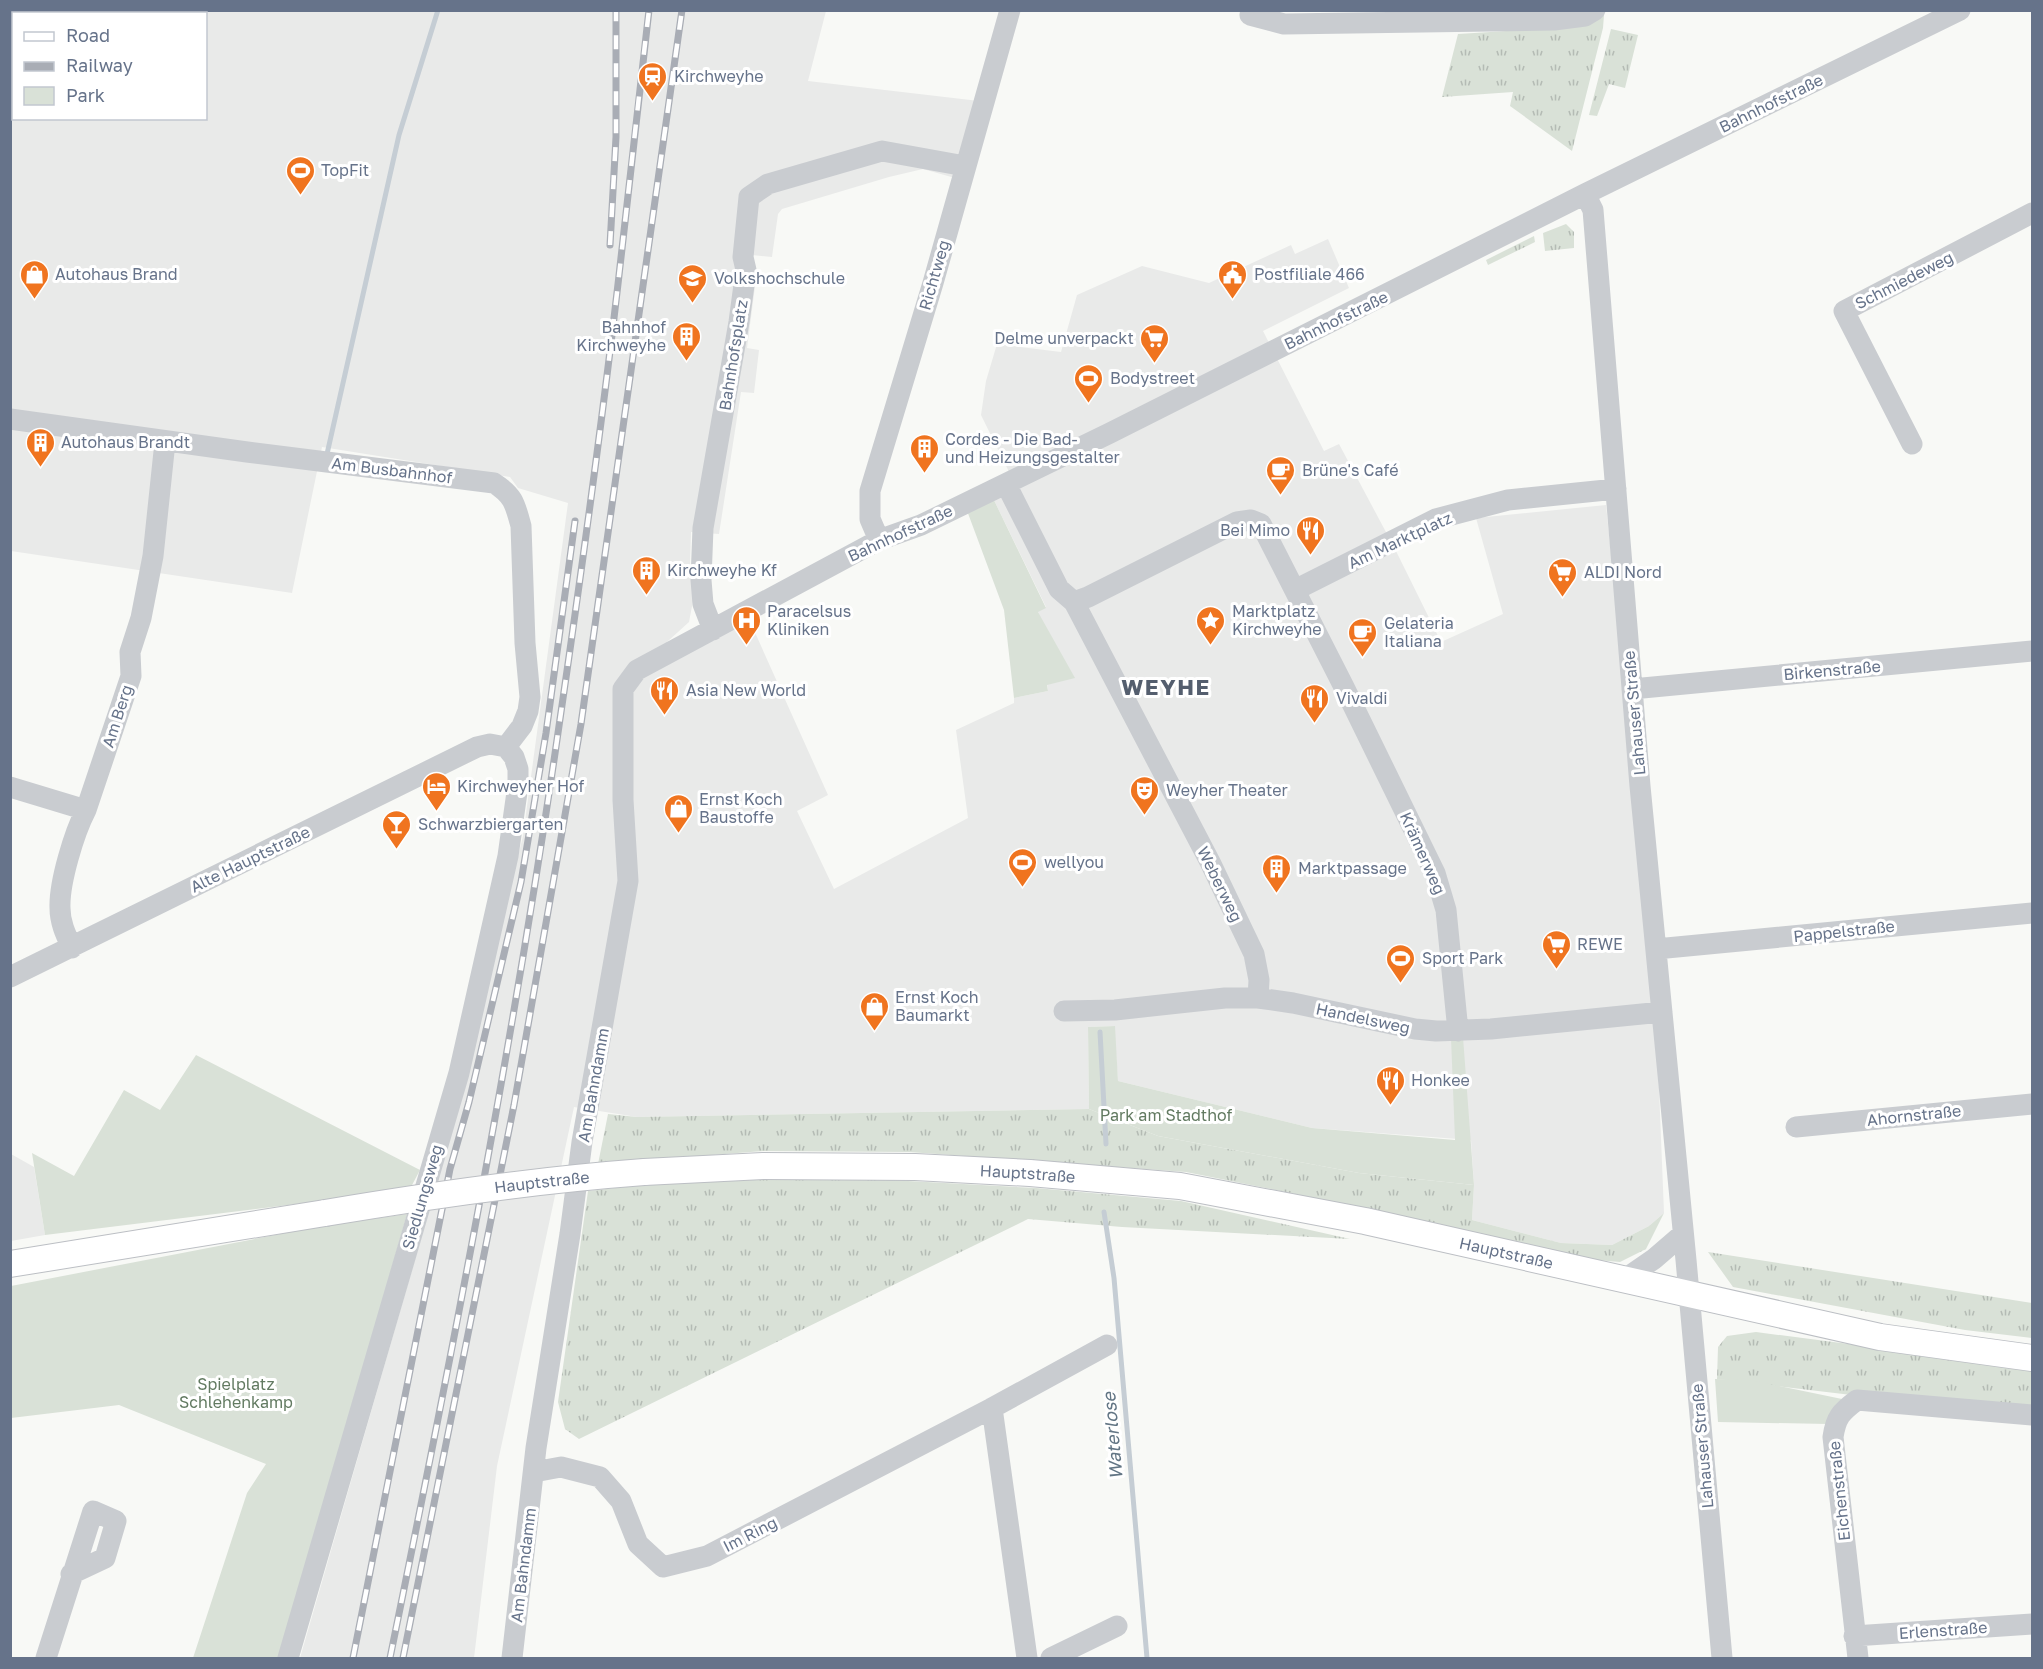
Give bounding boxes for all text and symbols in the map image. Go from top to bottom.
legend [12,12,207,120]
text: Road [66,24,110,46]
text: Railway [66,54,133,76]
station icon: Kirchweyhe [637,60,669,102]
place label: Kirchweyhe [674,66,764,86]
street label: Bahnhofstraße [1716,69,1826,137]
text: Park [66,84,105,106]
sports icon: TopFit [284,154,316,196]
place label: TopFit [321,160,369,180]
street label: Richtweg [914,238,954,312]
street label: Schmiedeweg [1852,247,1956,313]
shop icon: Autohaus Brand [18,258,50,300]
public building icon: Postfiliale 466 [1217,258,1249,300]
school or university icon: Volkshochschule [677,262,709,304]
place label: Autohaus Brand [55,264,178,284]
place label: Postfiliale 466 [1254,264,1365,284]
place label: Volkshochschule [714,268,845,288]
street label: Bahnhofstraße [1281,286,1391,354]
street label: Bahnhofsplatz [714,298,752,412]
place label: Bahnhof Kirchweyhe [576,317,666,355]
building icon: Bahnhof Kirchweyhe [671,320,703,362]
supermarket icon: Delme unverpackt [1139,322,1171,364]
place label: Delme unverpackt [994,328,1134,348]
sports icon: Bodystreet [1073,362,1105,404]
place label: Bodystreet [1110,368,1195,388]
building icon: Autohaus Brandt [24,426,56,468]
place label: Cordes - Die Bad- und Heizungsgestalter [945,429,1120,467]
place label: Autohaus Brandt [61,432,190,452]
building icon: Cordes - Die Bad- und Heizungsgestalter [908,432,940,474]
street label: Am Busbahnhof [331,453,454,487]
cafe icon: Brüne's Café [1265,454,1297,496]
place label: Brüne's Café [1302,460,1398,480]
street label: Bahnhofstraße [845,500,955,566]
street label: Am Marktplatz [1345,507,1455,573]
restaurant icon: Bei Mimo [1295,514,1327,556]
place label: Bei Mimo [1220,520,1290,540]
building icon: Kirchweyhe Kf [630,554,662,596]
supermarket icon: ALDI Nord [1547,556,1579,598]
place label: Kirchweyhe Kf [667,560,777,580]
place label: ALDI Nord [1584,562,1662,582]
place label: Paracelsus Kliniken [767,601,851,639]
place label: Marktplatz Kirchweyhe [1232,601,1322,639]
hospital icon: Paracelsus Kliniken [730,604,762,646]
place icon: Marktplatz Kirchweyhe [1195,604,1227,646]
place label: Gelateria Italiana [1384,613,1454,651]
cafe icon: Gelateria Italiana [1347,616,1379,658]
street label: Lahauser Straße [1619,650,1649,776]
street label: Birkenstraße [1782,656,1882,684]
district label: WEYHE [1121,673,1211,700]
restaurant icon: Asia New World [649,674,681,716]
place label: Asia New World [686,680,806,700]
street label: Am Berg [97,682,137,750]
restaurant icon: Vivaldi [1299,682,1331,724]
place label: Vivaldi [1336,688,1388,708]
hotel icon: Kirchweyher Hof [420,770,452,812]
theatre icon: Weyher Theater [1129,774,1161,816]
place label: Kirchweyher Hof [457,776,584,796]
place label: Weyher Theater [1166,780,1288,800]
place label: Ernst Koch Baustoffe [699,789,783,827]
shop icon: Ernst Koch Baustoffe [662,792,694,834]
bar icon: Schwarzbiergarten [381,808,413,850]
street label: Krämerweg [1396,809,1450,897]
place label: Schwarzbiergarten [418,814,563,834]
street label: Alte Hauptstraße [187,821,313,897]
street label: Weberweg [1193,843,1247,925]
sports icon: wellyou [1007,846,1039,888]
place label: wellyou [1044,852,1104,872]
building icon: Marktpassage [1261,852,1293,894]
place label: Marktpassage [1298,858,1407,878]
street label: Pappelstraße [1792,916,1896,946]
supermarket icon: REWE [1540,928,1572,970]
place label: REWE [1577,934,1623,954]
sports icon: Sport Park [1385,942,1417,984]
place label: Sport Park [1422,948,1503,968]
place label: Ernst Koch Baumarkt [895,987,979,1025]
shop icon: Ernst Koch Baumarkt [858,990,890,1032]
street label: Handelsweg [1314,998,1412,1038]
street label: Am Bahndamm [573,1026,613,1144]
restaurant icon: Honkee [1374,1064,1406,1106]
place label: Honkee [1411,1070,1470,1090]
street label: Ahornstraße [1866,1100,1962,1130]
park label: Park am Stadthof [1100,1105,1232,1125]
street label: Siedlungsweg [397,1142,447,1252]
street label: Hauptstraße [979,1160,1076,1187]
street label: Hauptstraße [493,1167,590,1197]
street label: Hauptstraße [1457,1233,1555,1273]
park label: Spielplatz Schlehenkamp [179,1374,293,1412]
street label: Lahauser Straße [1687,1383,1717,1509]
water label: Waterlose [1097,1390,1127,1481]
street label: Eichenstraße [1824,1440,1854,1542]
street label: Am Bahndamm [506,1506,540,1624]
street label: Im Ring [720,1512,780,1556]
street label: Erlenstraße [1898,1617,1988,1643]

